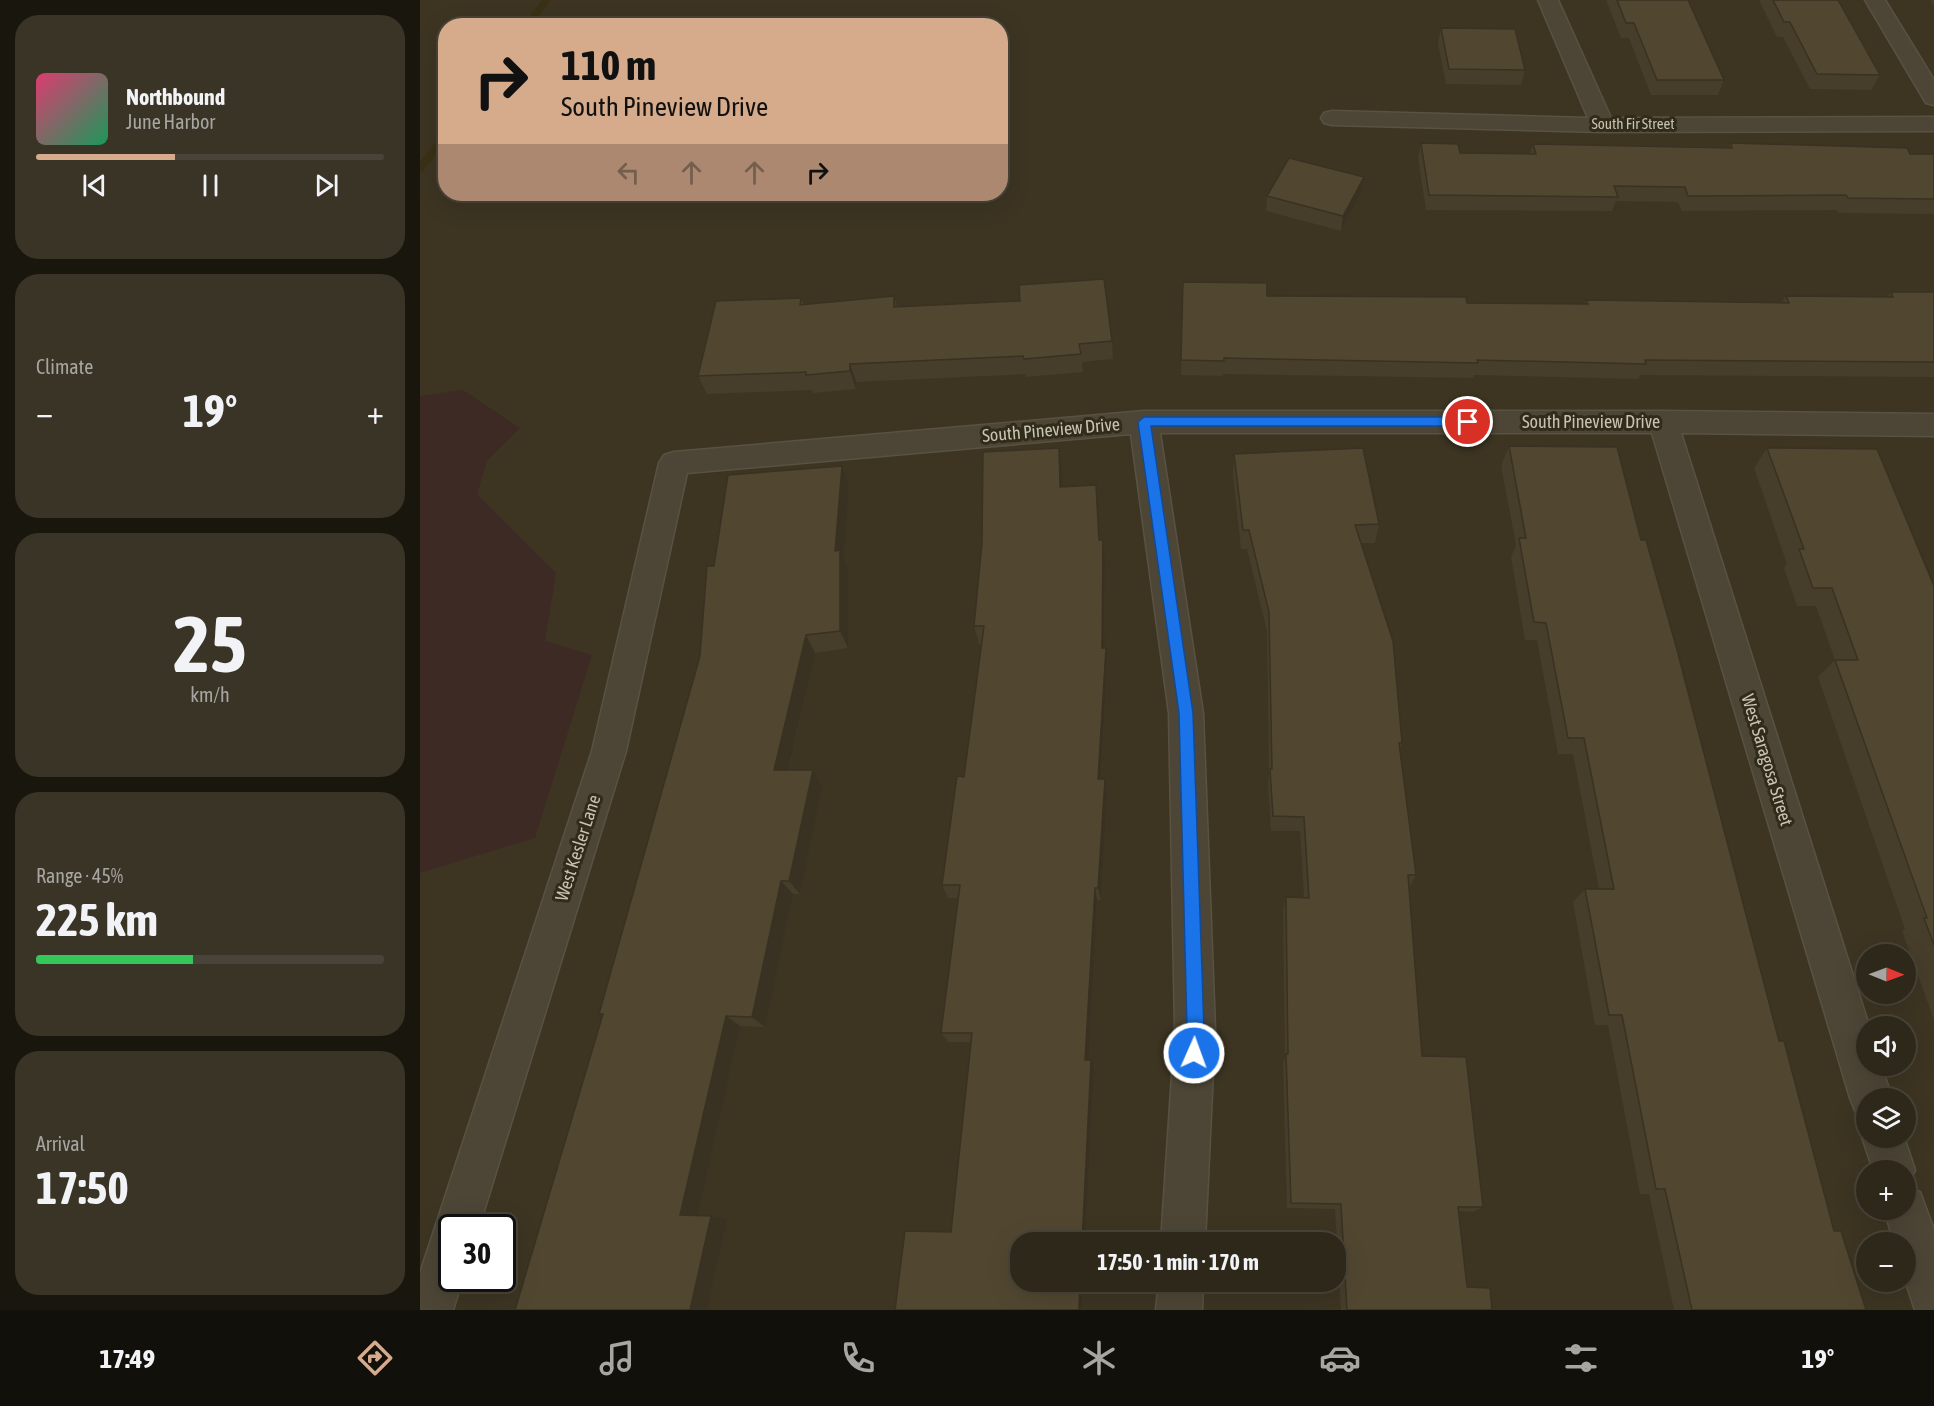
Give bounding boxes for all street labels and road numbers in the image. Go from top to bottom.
street label: South Fir Street [1591,115,1675,132]
street label: South Pineview Drive [1522,411,1660,432]
street label: South Pineview Drive [981,413,1121,446]
street label: West Saragosa Street [1737,692,1797,828]
street label: West Kesler Lane [550,792,605,904]

